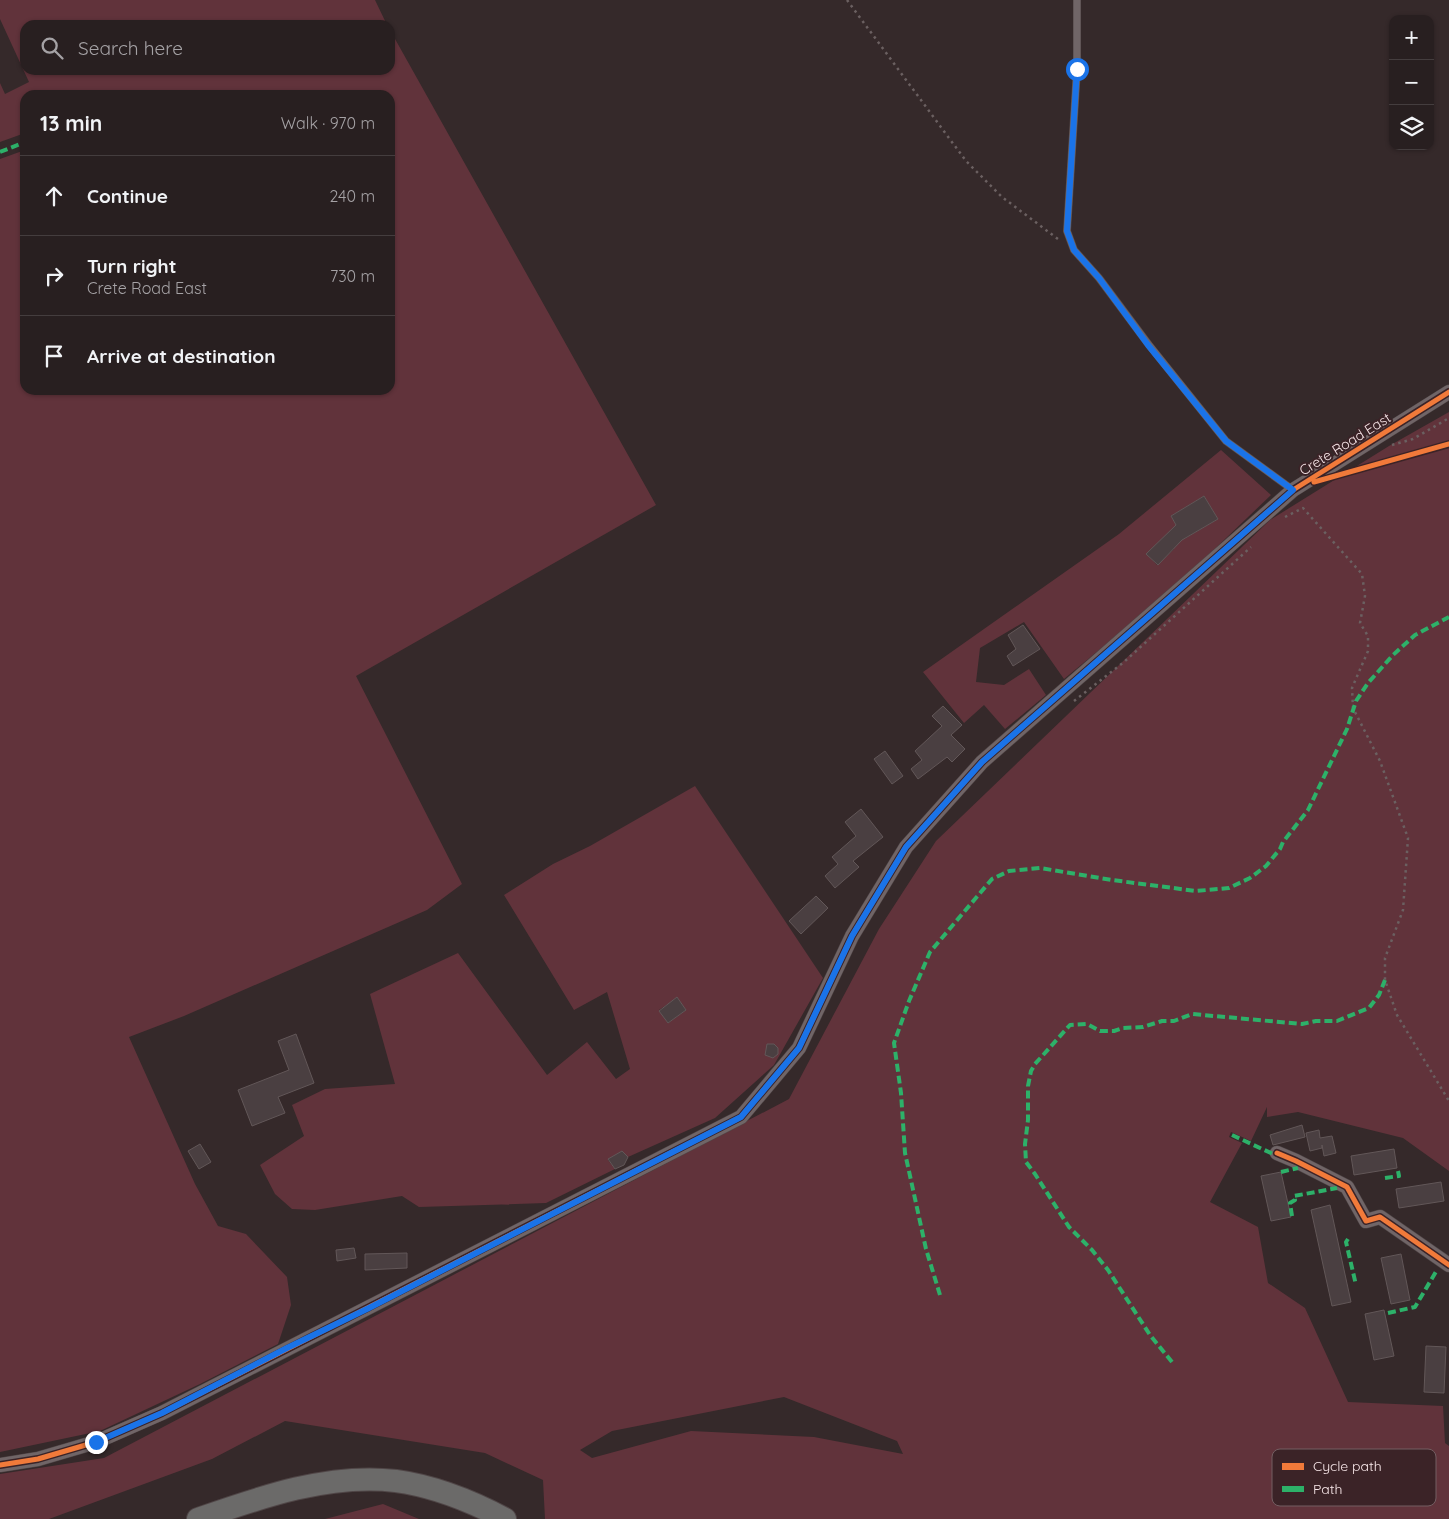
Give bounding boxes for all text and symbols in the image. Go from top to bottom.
map controls [1389,15,1434,150]
button: + [1389,15,1434,60]
search box [20,20,395,75]
icon: search [38,34,66,62]
text: Search here [78,36,183,60]
route start [1066,58,1089,81]
button: − [1389,60,1434,105]
button: layers [1389,105,1434,150]
text: 13 min [40,110,102,136]
text: Walk · 970 m [281,113,375,133]
icon: ahead [40,182,68,210]
text: Continue [87,184,168,208]
text: 240 m [329,186,375,206]
text: Turn right [87,254,176,278]
icon: right [40,262,68,290]
text: 730 m [330,266,375,286]
text: Crete Road East [87,278,207,298]
icon: arrive [40,342,68,370]
text: Arrive at destination [87,344,276,368]
street label: Crete Road East [1296,408,1394,479]
route end [85,1431,108,1454]
legend [1272,1449,1436,1506]
text: Cycle path [1313,1457,1382,1475]
text: Path [1313,1480,1342,1498]

